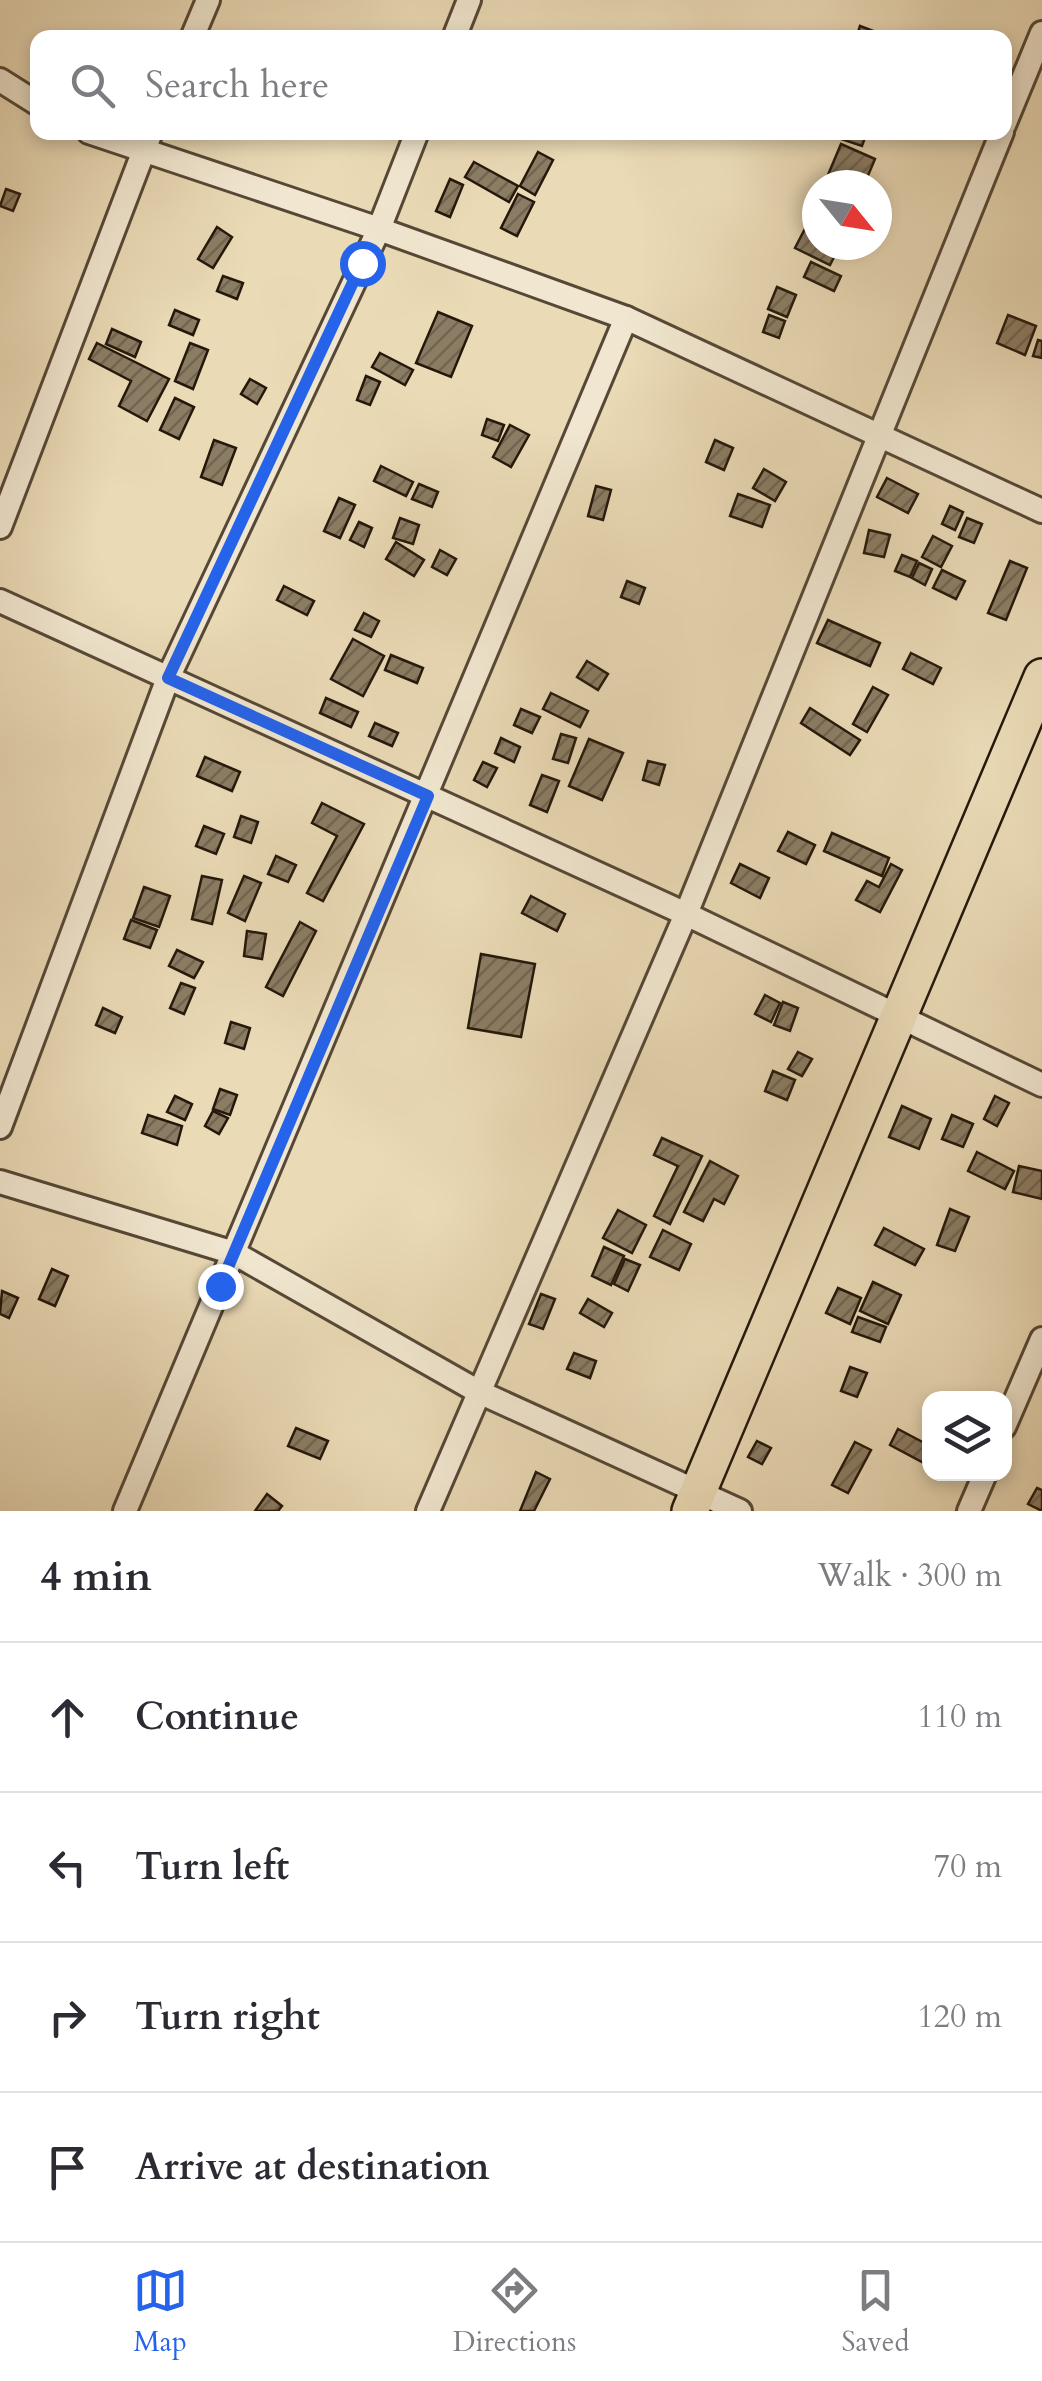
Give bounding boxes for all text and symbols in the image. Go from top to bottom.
search box [30,30,1012,140]
icon: search [65,58,120,113]
text: Search here [145,59,329,111]
north arrow [802,170,892,260]
route start [340,241,386,287]
route end [198,1264,244,1310]
map controls [922,1391,1012,1481]
button: layers [922,1391,1012,1481]
text: 4 min [40,1548,152,1605]
text: Walk · 300 m [817,1554,1002,1598]
icon: ahead [40,1690,95,1745]
text: Continue [135,1691,299,1743]
text: 110 m [917,1695,1002,1739]
icon: left [40,1840,95,1895]
text: Turn left [135,1841,289,1893]
text: 70 m [934,1845,1002,1889]
icon: right [40,1990,95,2045]
text: Turn right [135,1991,320,2043]
text: 120 m [917,1995,1002,2039]
icon: arrive [40,2140,95,2195]
text: Arrive at destination [135,2141,490,2193]
tab: Map [133,2263,188,2361]
tab: Directions [453,2263,576,2361]
tab: Saved [841,2263,909,2361]

